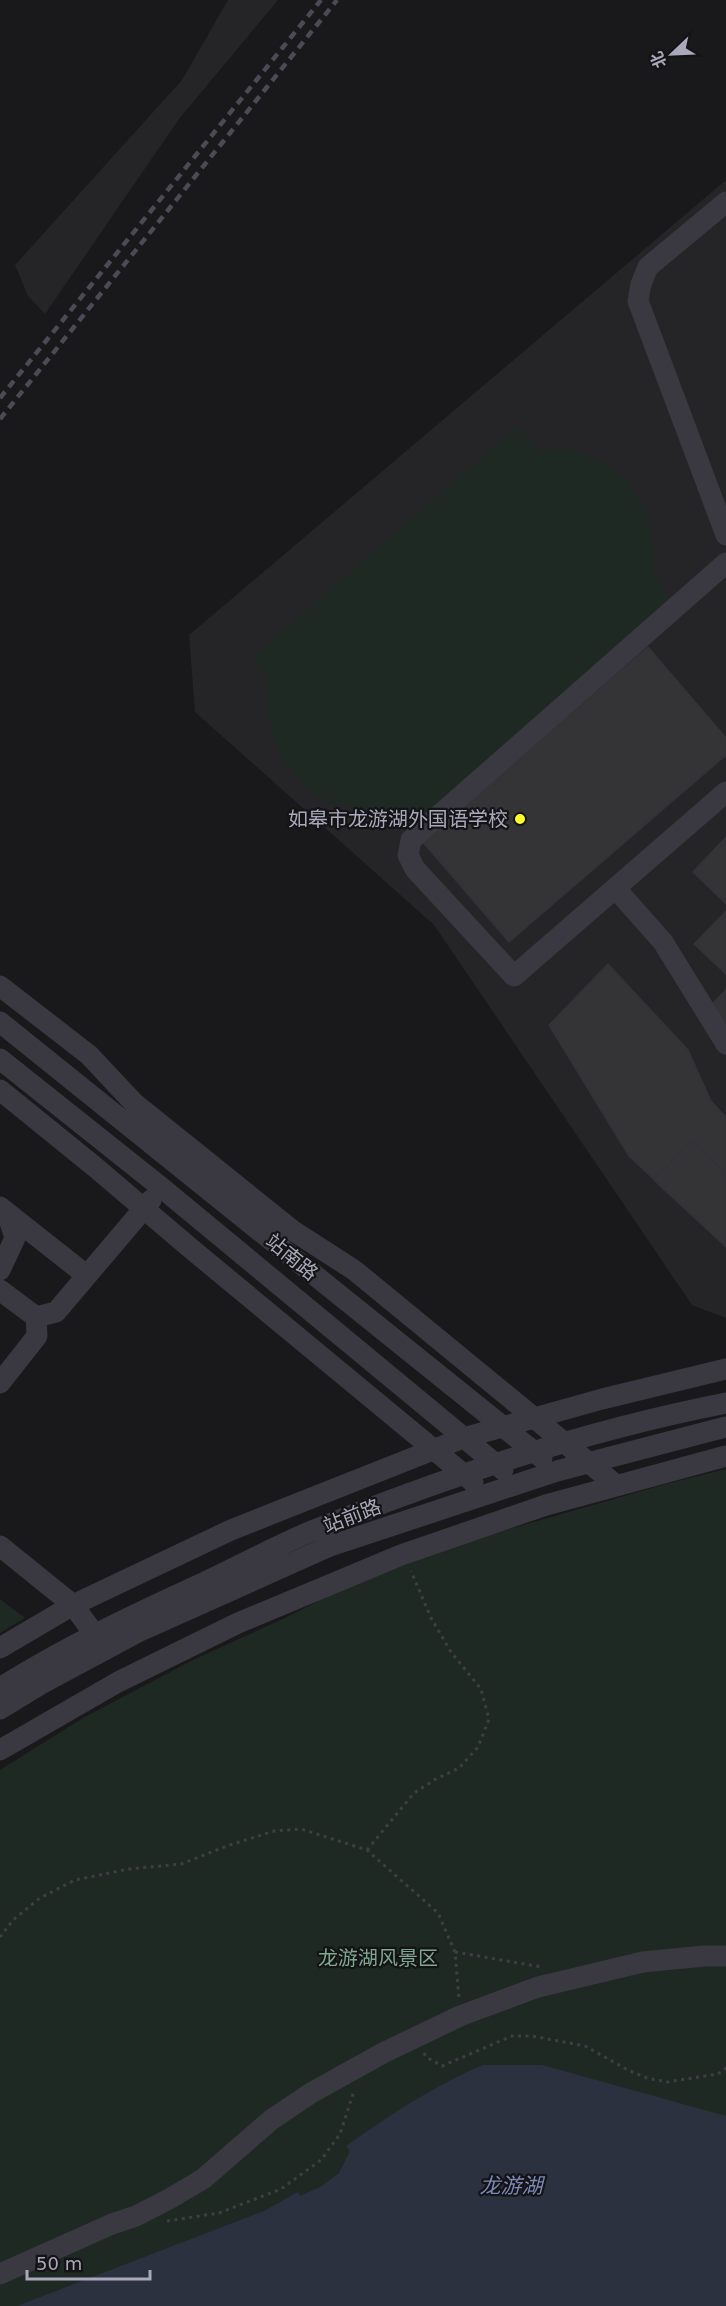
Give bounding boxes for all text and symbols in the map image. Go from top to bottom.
north arrow [642,24,702,84]
text: 北 [647,49,671,71]
place label: 如皋市龙游湖外国语学校 [288,807,508,831]
marker: 如皋市龙游湖外国语学校 [513,812,527,826]
street label: 站南路 [261,1229,323,1285]
street label: 站前路 [320,1494,384,1538]
park label: 龙游湖风景区 [318,1946,438,1970]
water label: 龙游湖 [480,2174,545,2198]
scale bar [27,2243,150,2281]
text: 50 m [36,2253,82,2274]

